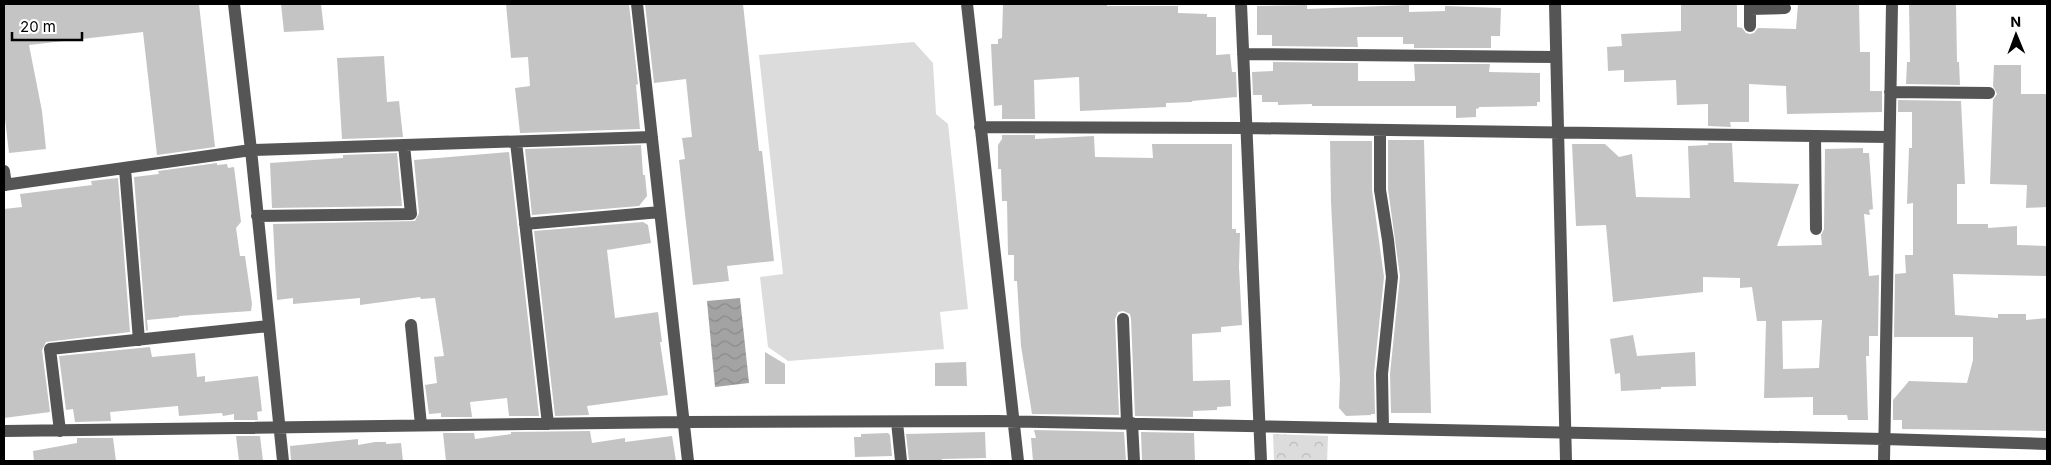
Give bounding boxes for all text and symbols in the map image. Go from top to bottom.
scale bar [12,10,82,42]
north arrow [1991,10,2041,60]
text: N [2010,13,2021,30]
text: 20 m [20,17,56,36]

